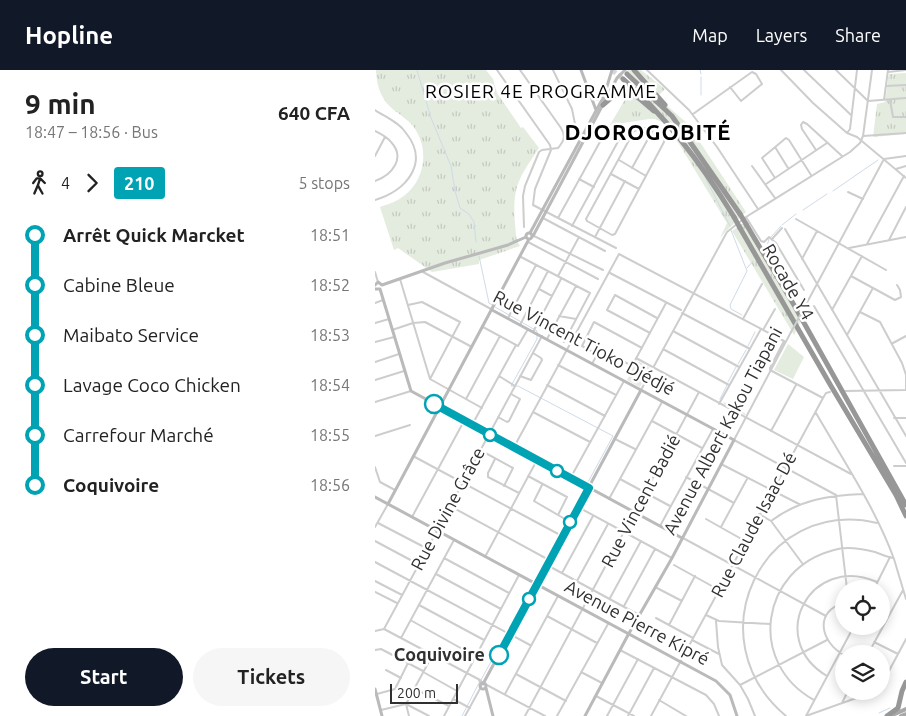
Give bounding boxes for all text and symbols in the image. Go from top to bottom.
text: Hopline [25,22,113,49]
text: Map [692,25,728,45]
text: Layers [756,25,807,45]
text: Share [835,25,881,45]
district label: ROSIER 4E PROGRAMME [425,80,657,102]
text: 9 min [25,88,96,119]
text: 640 CFA [278,102,350,124]
district label: DJOROGOBITÉ [565,119,731,144]
text: 18:47 – 18:56 · Bus [25,123,158,141]
icon: walk [25,169,53,197]
icon: forward [78,169,106,197]
text: 210 [124,173,155,193]
text: 4 [61,174,70,192]
text: 5 stops [298,174,350,192]
text: Arrêt Quick Marcket [63,224,245,246]
text: 18:51 [310,226,350,244]
street label: Rocade Y4 [759,240,819,323]
text: Cabine Bleue [63,274,175,296]
text: 18:52 [310,276,350,294]
street label: Rue Vincent Tioko Djédjé [490,286,679,398]
street label: Avenue Albert Kakou Tiapani [659,323,785,538]
text: Maibato Service [63,324,199,346]
text: 18:53 [310,326,350,344]
text: Lavage Coco Chicken [63,374,241,396]
text: 18:54 [310,376,350,394]
unlabelled marker [424,394,444,414]
text: Carrefour Marché [63,424,214,446]
text: 18:55 [310,426,350,444]
unlabelled marker [483,428,497,442]
street label: Rue Vincent Badié [597,431,684,570]
street label: Rue Divine Grâce [406,444,488,573]
street label: Rue Claude Isaac Dé [706,449,800,601]
unlabelled marker [550,464,564,478]
text: Coquivoire [63,474,159,496]
text: 18:56 [310,476,350,494]
unlabelled marker [563,515,577,529]
street label: Avenue Pierre Kipré [562,576,713,669]
map controls [835,580,890,700]
button: locate [835,580,890,635]
unlabelled marker [522,592,536,606]
place label: Coquivoire [394,644,485,664]
marker: Coquivoire [489,645,509,665]
button: layers [835,645,890,700]
button: Start [25,648,183,706]
button: Tickets [193,648,350,706]
scale bar [390,681,457,704]
text: 200 m [397,685,436,701]

